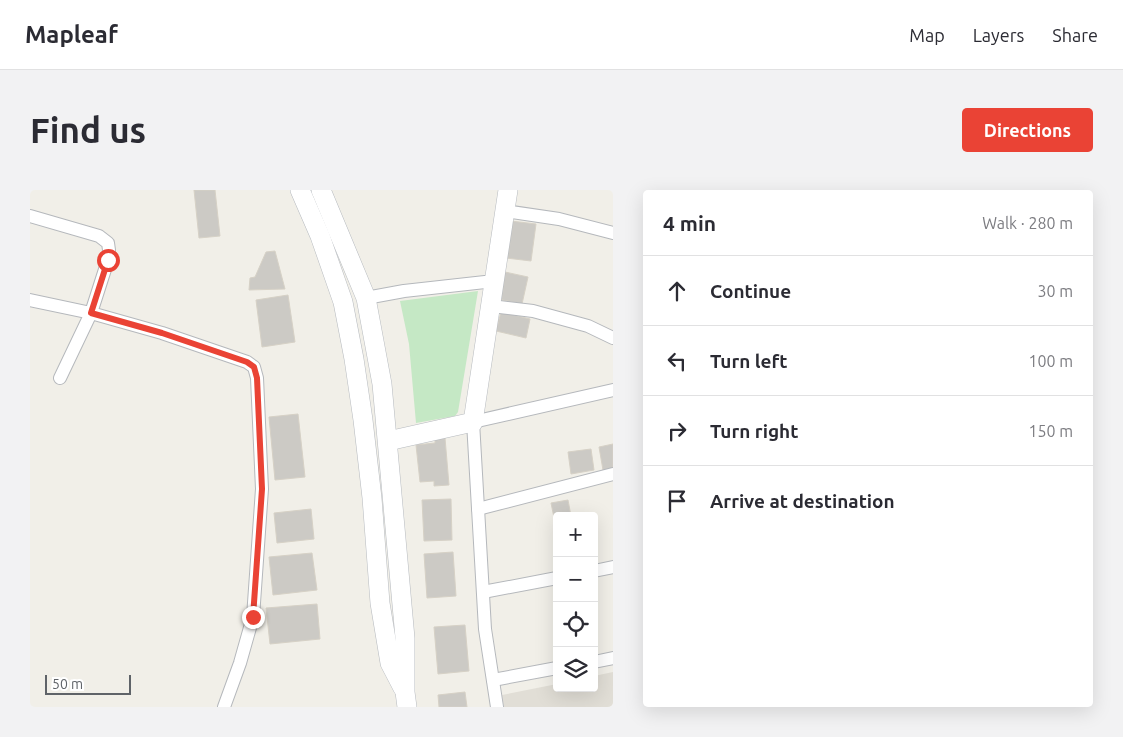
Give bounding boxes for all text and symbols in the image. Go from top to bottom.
text: Mapleaf [25,21,118,48]
text: Map [909,25,945,45]
text: Layers [973,25,1024,45]
text: Share [1052,25,1098,45]
button: Directions [962,108,1093,152]
text: Find us [30,110,146,150]
text: 4 min [663,211,716,235]
text: Walk · 280 m [982,214,1073,232]
route start [97,249,120,272]
icon: ahead [663,277,691,305]
text: Continue [710,280,791,302]
text: 30 m [1037,282,1073,300]
icon: left [663,347,691,375]
text: Turn left [710,350,788,372]
text: 100 m [1028,352,1073,370]
icon: right [663,417,691,445]
text: Turn right [710,420,798,442]
text: 150 m [1028,422,1073,440]
icon: arrive [663,487,691,515]
text: Arrive at destination [710,490,895,512]
map controls [553,512,598,692]
button: + [553,512,598,557]
button: − [553,557,598,602]
button: locate [553,602,598,647]
route end [242,606,265,629]
button: layers [553,647,598,692]
scale bar [45,672,131,695]
text: 50 m [52,676,83,692]

